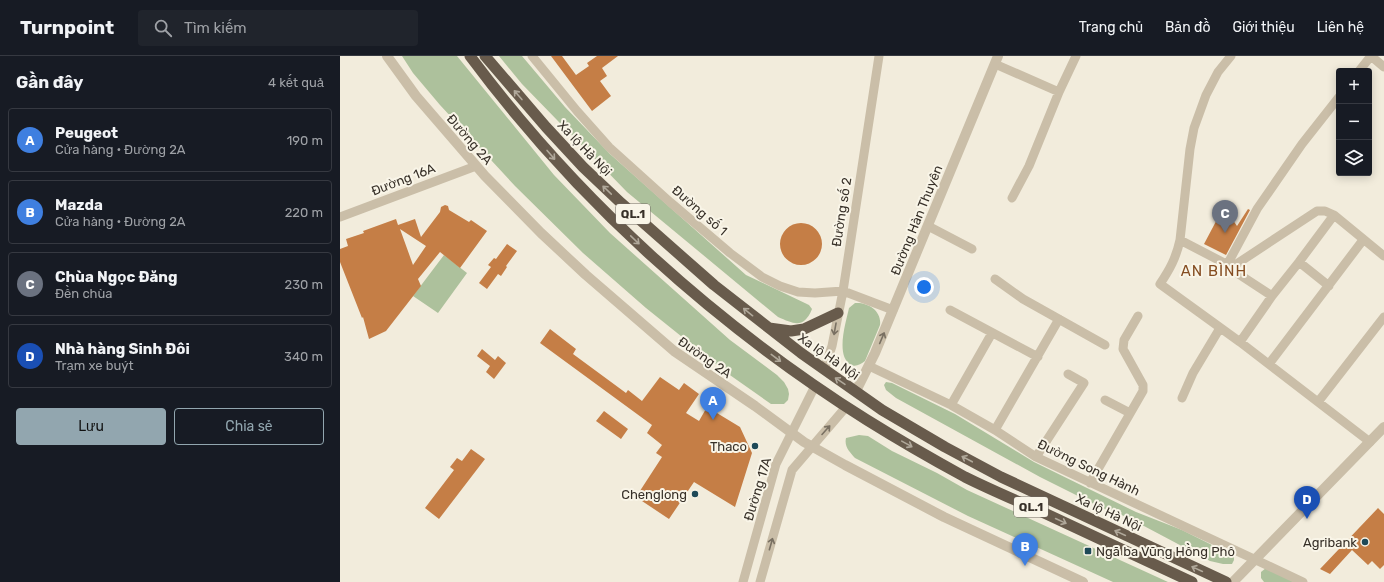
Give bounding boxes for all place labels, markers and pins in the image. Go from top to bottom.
pin: C [1212,200,1238,233]
pin: A [700,387,726,420]
place label: Thaco [710,439,747,454]
marker: Thaco [750,441,760,451]
pin: D [1294,486,1320,519]
place label: Chenglong [621,487,687,503]
marker: Chenglong [690,489,700,499]
pin: B [1012,533,1038,566]
place label: Agribank [1303,535,1357,551]
marker: Agribank [1360,537,1370,547]
place label: Ngã ba Vũng Hồng Phô [1096,543,1235,560]
marker: Ngã ba Vũng Hồng Phô [1083,546,1093,556]

